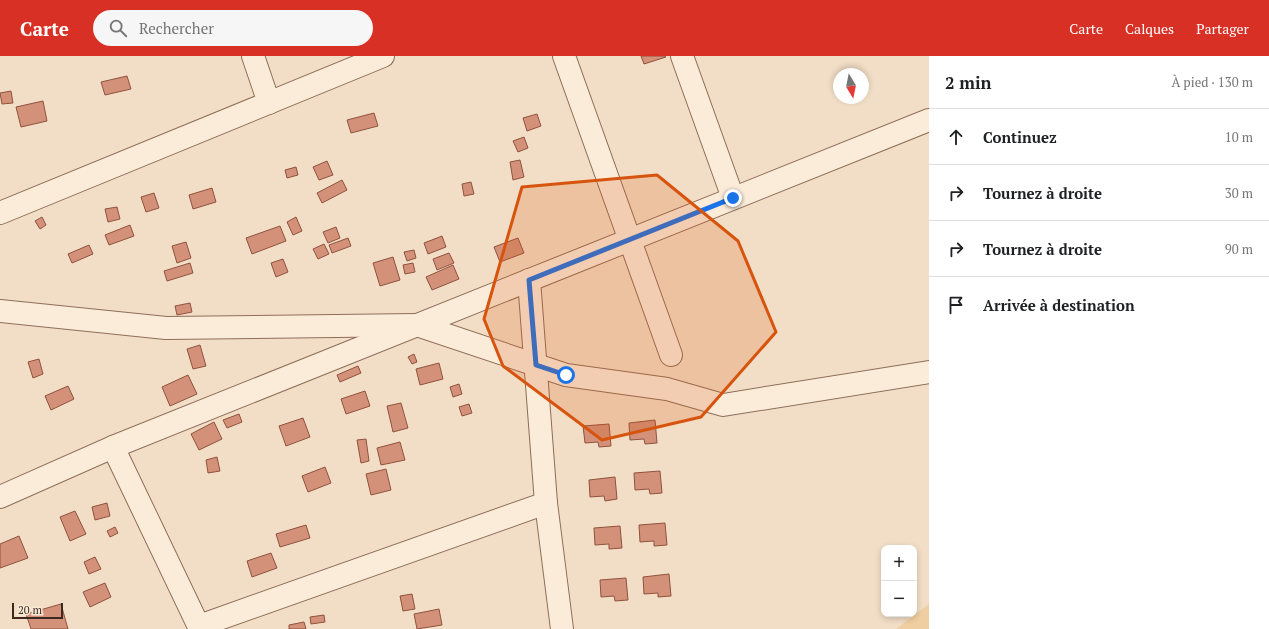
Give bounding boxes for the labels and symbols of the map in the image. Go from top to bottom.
north arrow [833,68,869,104]
route end [724,189,742,207]
route start [557,366,575,384]
scale bar [12,601,63,620]

